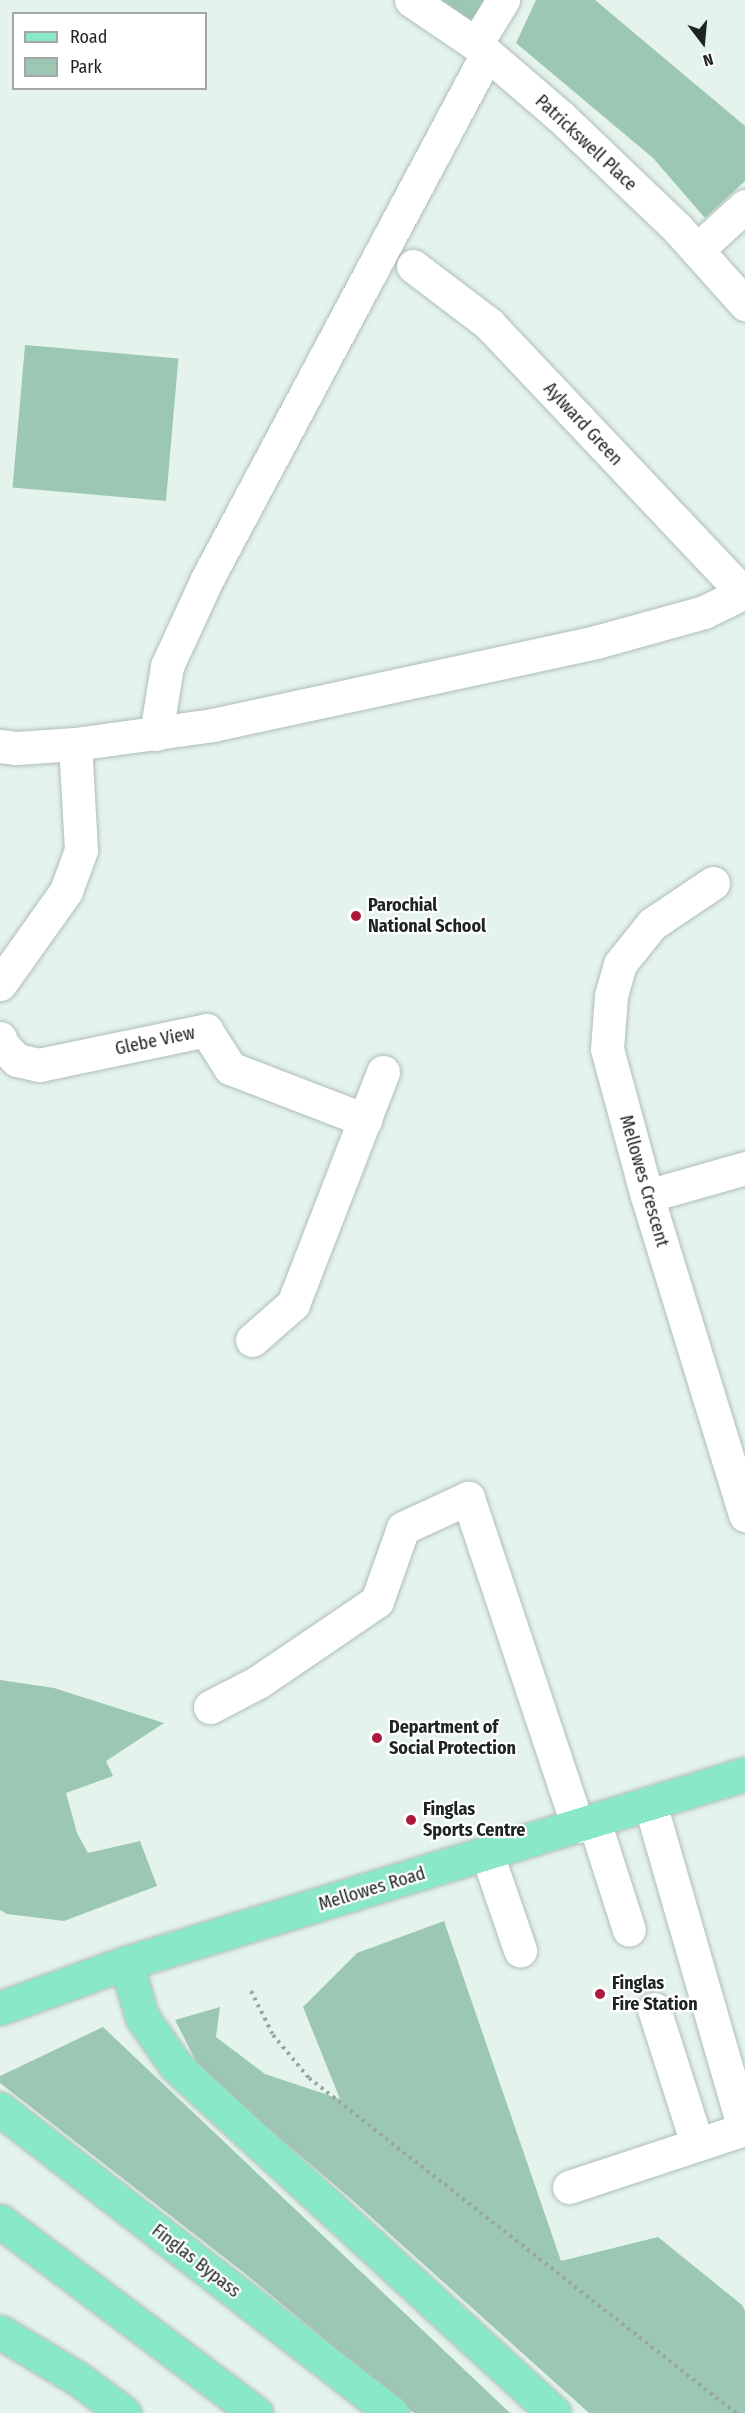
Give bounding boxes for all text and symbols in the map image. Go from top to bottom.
legend [12,12,207,90]
north arrow [673,12,733,72]
text: Road [70,26,107,48]
text: N [701,49,715,70]
text: Park [70,56,102,78]
street label: Patrickswell Place [531,90,641,196]
street label: Aylward Green [539,378,627,470]
place label: Parochial National School [368,895,486,938]
marker: Parochial National School [349,909,363,923]
street label: Glebe View [113,1022,197,1060]
street label: Mellowes Crescent [615,1113,673,1249]
place label: Department of Social Protection [389,1717,516,1760]
marker: Department of Social Protection [370,1731,384,1745]
place label: Finglas Sports Centre [423,1799,525,1842]
marker: Finglas Sports Centre [404,1813,418,1827]
street label: Mellowes Road [316,1863,428,1915]
place label: Finglas Fire Station [612,1973,698,2016]
marker: Finglas Fire Station [593,1987,607,2001]
street label: Finglas Bypass [147,2220,245,2302]

